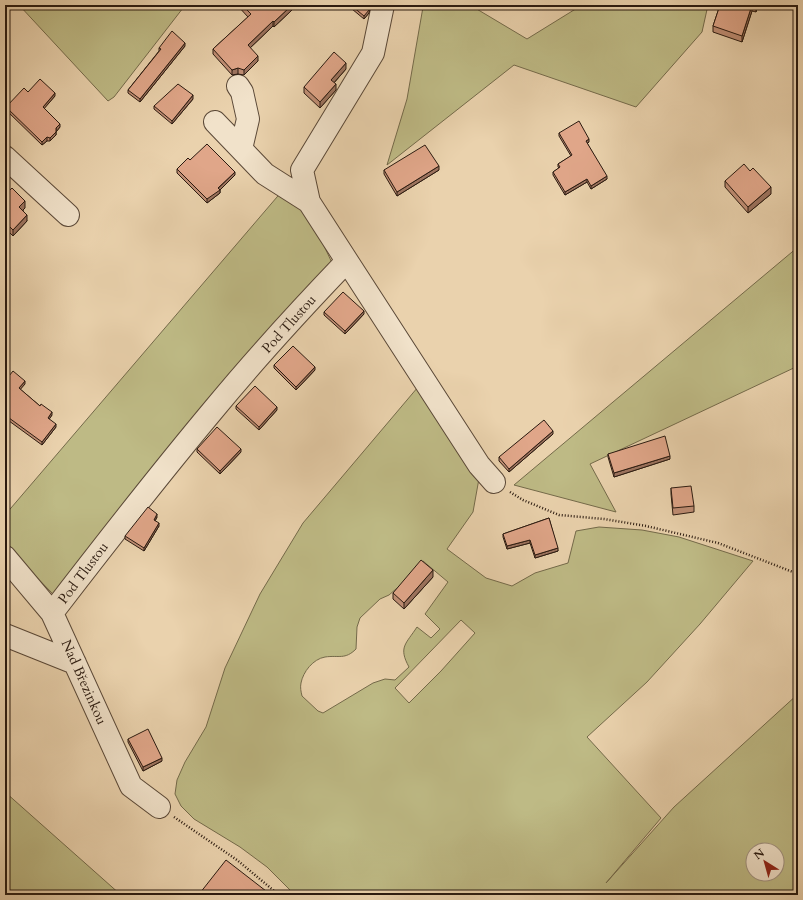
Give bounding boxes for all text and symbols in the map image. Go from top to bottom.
street label: Pod Tlustou [258,290,321,357]
street label: Pod Tlustou [53,538,113,608]
street label: Nad Březinkou [57,637,111,728]
north arrow [745,842,785,882]
text: N [751,845,768,863]

